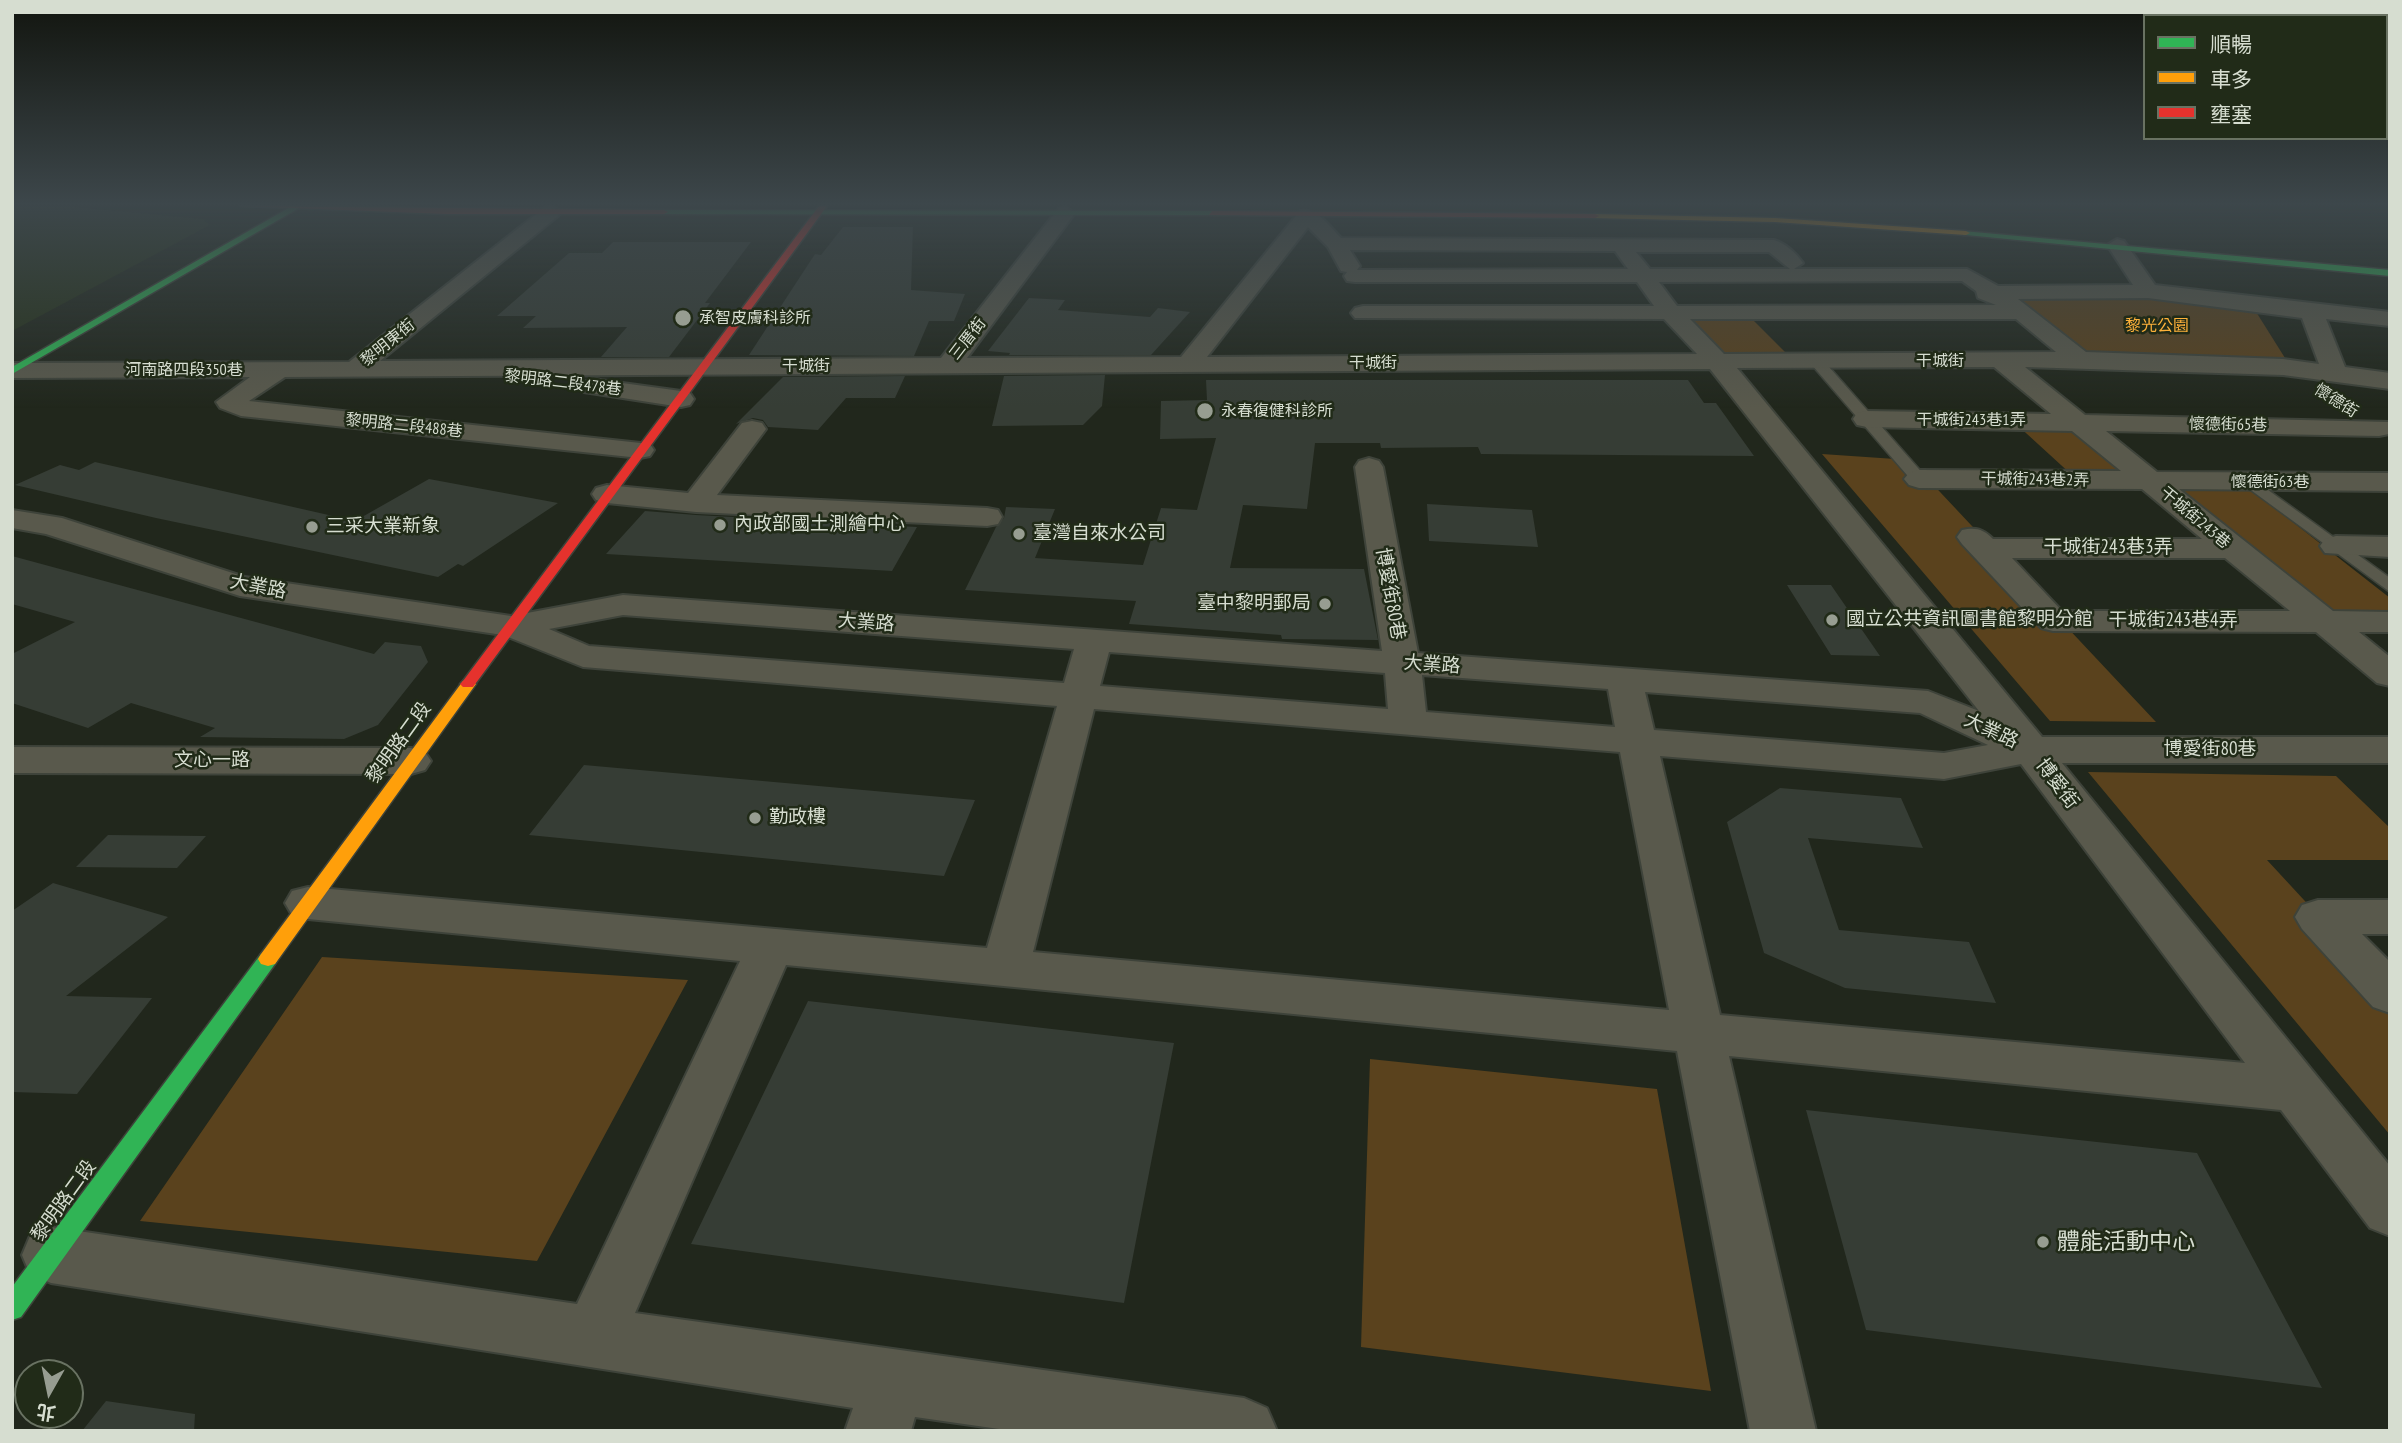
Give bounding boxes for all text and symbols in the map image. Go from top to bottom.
legend [2143,14,2388,140]
text: 順暢 [2210,31,2252,58]
text: 車多 [2210,66,2252,93]
text: 壅塞 [2210,101,2252,128]
marker: 承智皮膚科診所 [673,308,693,328]
place label: 承智皮膚科診所 [699,308,811,328]
street label: 三厝街 [946,314,990,364]
street label: 黎明東街 [357,315,419,371]
park label: 黎光公園 [2125,316,2189,336]
street label: 干城街 [1916,351,1964,371]
street label: 干城街 [1349,353,1397,373]
street label: 干城街 [782,356,830,376]
street label: 河南路四段350巷 [125,360,243,380]
street label: 黎明路二段478巷 [503,366,623,400]
street label: 懷德街 [2311,380,2361,422]
marker: 永春復健科診所 [1195,401,1215,421]
place label: 永春復健科診所 [1221,401,1333,421]
street label: 黎明路二段488巷 [345,410,463,442]
street label: 干城街243巷1弄 [1917,410,2025,430]
street label: 懷德街65巷 [2189,415,2267,435]
street label: 干城街243巷2弄 [1980,469,2090,491]
street label: 懷德街63巷 [2231,472,2309,492]
street label: 干城街243巷 [2156,483,2234,553]
place label: 內政部國土測繪中心 [734,514,905,536]
place label: 三采大業新象 [326,516,440,538]
marker: 內政部國土測繪中心 [712,517,728,533]
marker: 三采大業新象 [304,519,320,535]
place label: 臺灣自來水公司 [1033,523,1166,545]
marker: 臺灣自來水公司 [1011,526,1027,542]
street label: 干城街243巷3弄 [2043,537,2173,559]
street label: 博愛街80巷 [1371,546,1409,642]
street label: 大業路 [228,570,288,604]
place label: 臺中黎明郵局 [1197,593,1311,615]
marker: 臺中黎明郵局 [1317,596,1333,612]
place label: 國立公共資訊圖書館黎明分館 [1846,609,2093,631]
street label: 大業路 [837,610,895,636]
street label: 干城街243巷4弄 [2108,610,2238,632]
marker: 國立公共資訊圖書館黎明分館 [1824,612,1840,628]
street label: 大業路 [1403,652,1461,678]
street label: 黎明路二段 [362,698,436,788]
street label: 大業路 [1960,709,2022,753]
street label: 博愛街80巷 [2163,739,2257,761]
street label: 文心一路 [174,750,250,772]
street label: 博愛街 [2031,754,2083,814]
place label: 勤政樓 [769,807,826,829]
marker: 勤政樓 [747,810,763,826]
street label: 黎明路二段 [27,1156,101,1246]
place label: 體能活動中心 [2057,1228,2195,1256]
marker: 體能活動中心 [2035,1234,2051,1250]
north arrow [14,1359,84,1429]
text: 北 [35,1399,57,1426]

